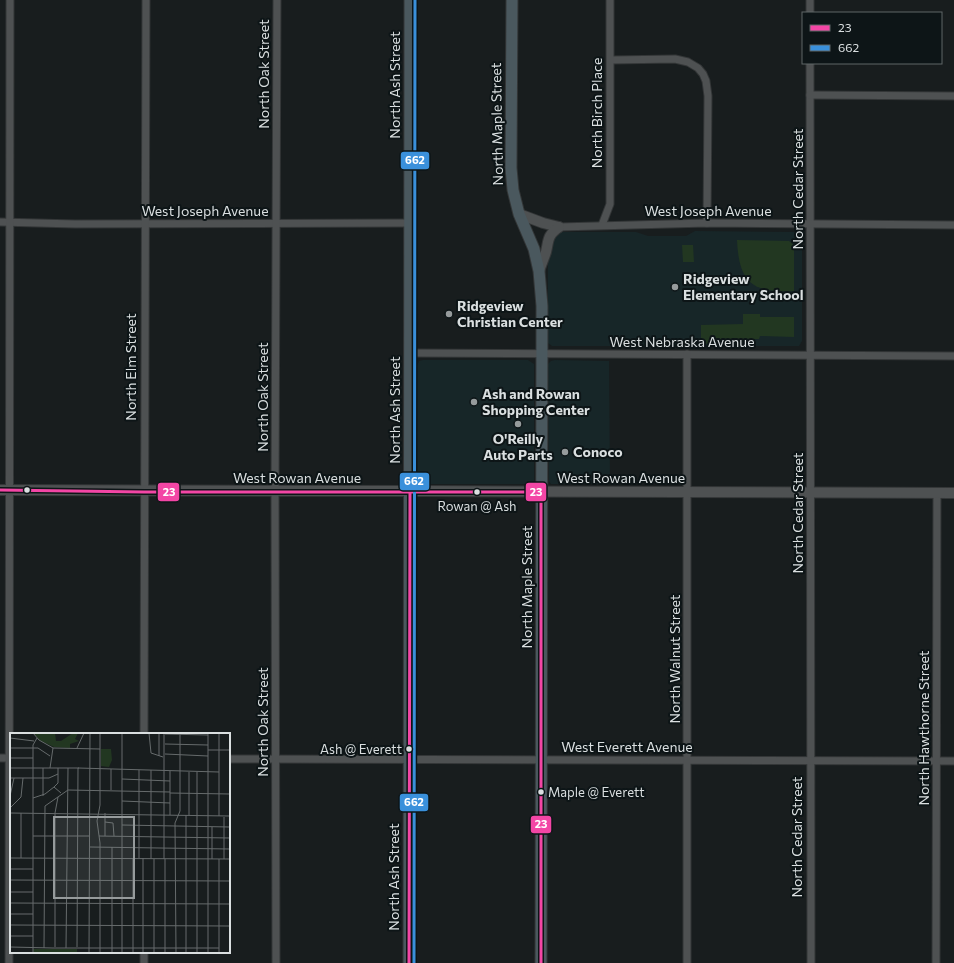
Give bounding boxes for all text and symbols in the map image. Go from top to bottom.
legend [802,12,942,64]
street label: North Oak Street [255,19,272,129]
text: 23 [838,20,852,34]
street label: North Ash Street [386,31,403,139]
text: 662 [838,40,860,54]
street label: North Birch Place [588,58,605,168]
street label: North Maple Street [487,62,506,186]
street label: North Cedar Street [789,128,806,250]
line badge: 662 [400,151,430,170]
text: 662 [405,153,425,166]
street label: West Joseph Avenue [141,202,269,219]
street label: West Joseph Avenue [644,202,772,219]
place label: Ridgeview Elementary School [683,270,803,303]
marker: Ridgeview Elementary School [670,282,680,292]
place label: Ridgeview Christian Center [457,297,563,330]
marker: Ridgeview Christian Center [444,309,454,319]
street label: North Elm Street [122,313,139,421]
street label: West Nebraska Avenue [609,333,755,350]
street label: North Oak Street [254,342,271,452]
street label: North Ash Street [386,356,403,464]
place label: Ash and Rowan Shopping Center [482,385,590,418]
marker: Ash and Rowan Shopping Center [469,397,479,407]
marker: O'Reilly Auto Parts [513,419,523,429]
place label: O'Reilly Auto Parts [483,430,553,463]
place label: Conoco [573,443,623,460]
marker: Conoco [560,447,570,457]
street label: North Cedar Street [789,452,806,574]
street label: West Rowan Avenue [233,469,361,486]
street label: West Rowan Avenue [557,469,685,486]
line badge: 662 [399,472,430,491]
text: 662 [404,474,424,487]
line badge: 23 [157,482,180,502]
line badge: 23 [525,482,547,502]
unlabelled marker [22,485,32,495]
text: 23 [163,485,175,498]
text: 23 [530,485,542,498]
marker: Rowan @ Ash [472,487,482,497]
place label: Rowan @ Ash [437,498,517,514]
street label: North Maple Street [518,525,535,649]
street label: North Walnut Street [666,594,683,724]
street label: North Hawthorne Street [915,650,932,806]
street label: North Oak Street [254,667,271,777]
inset map [10,733,230,953]
street label: West Everett Avenue [561,738,693,755]
place label: Ash @ Everett [320,741,402,757]
marker: Ash @ Everett [404,744,414,754]
street label: North Cedar Street [788,776,805,898]
place label: Maple @ Everett [548,784,645,800]
marker: Maple @ Everett [536,787,546,797]
line badge: 662 [399,793,429,812]
text: 662 [404,795,424,808]
line badge: 23 [530,815,552,834]
text: 23 [535,817,547,830]
street label: North Ash Street [385,823,402,931]

